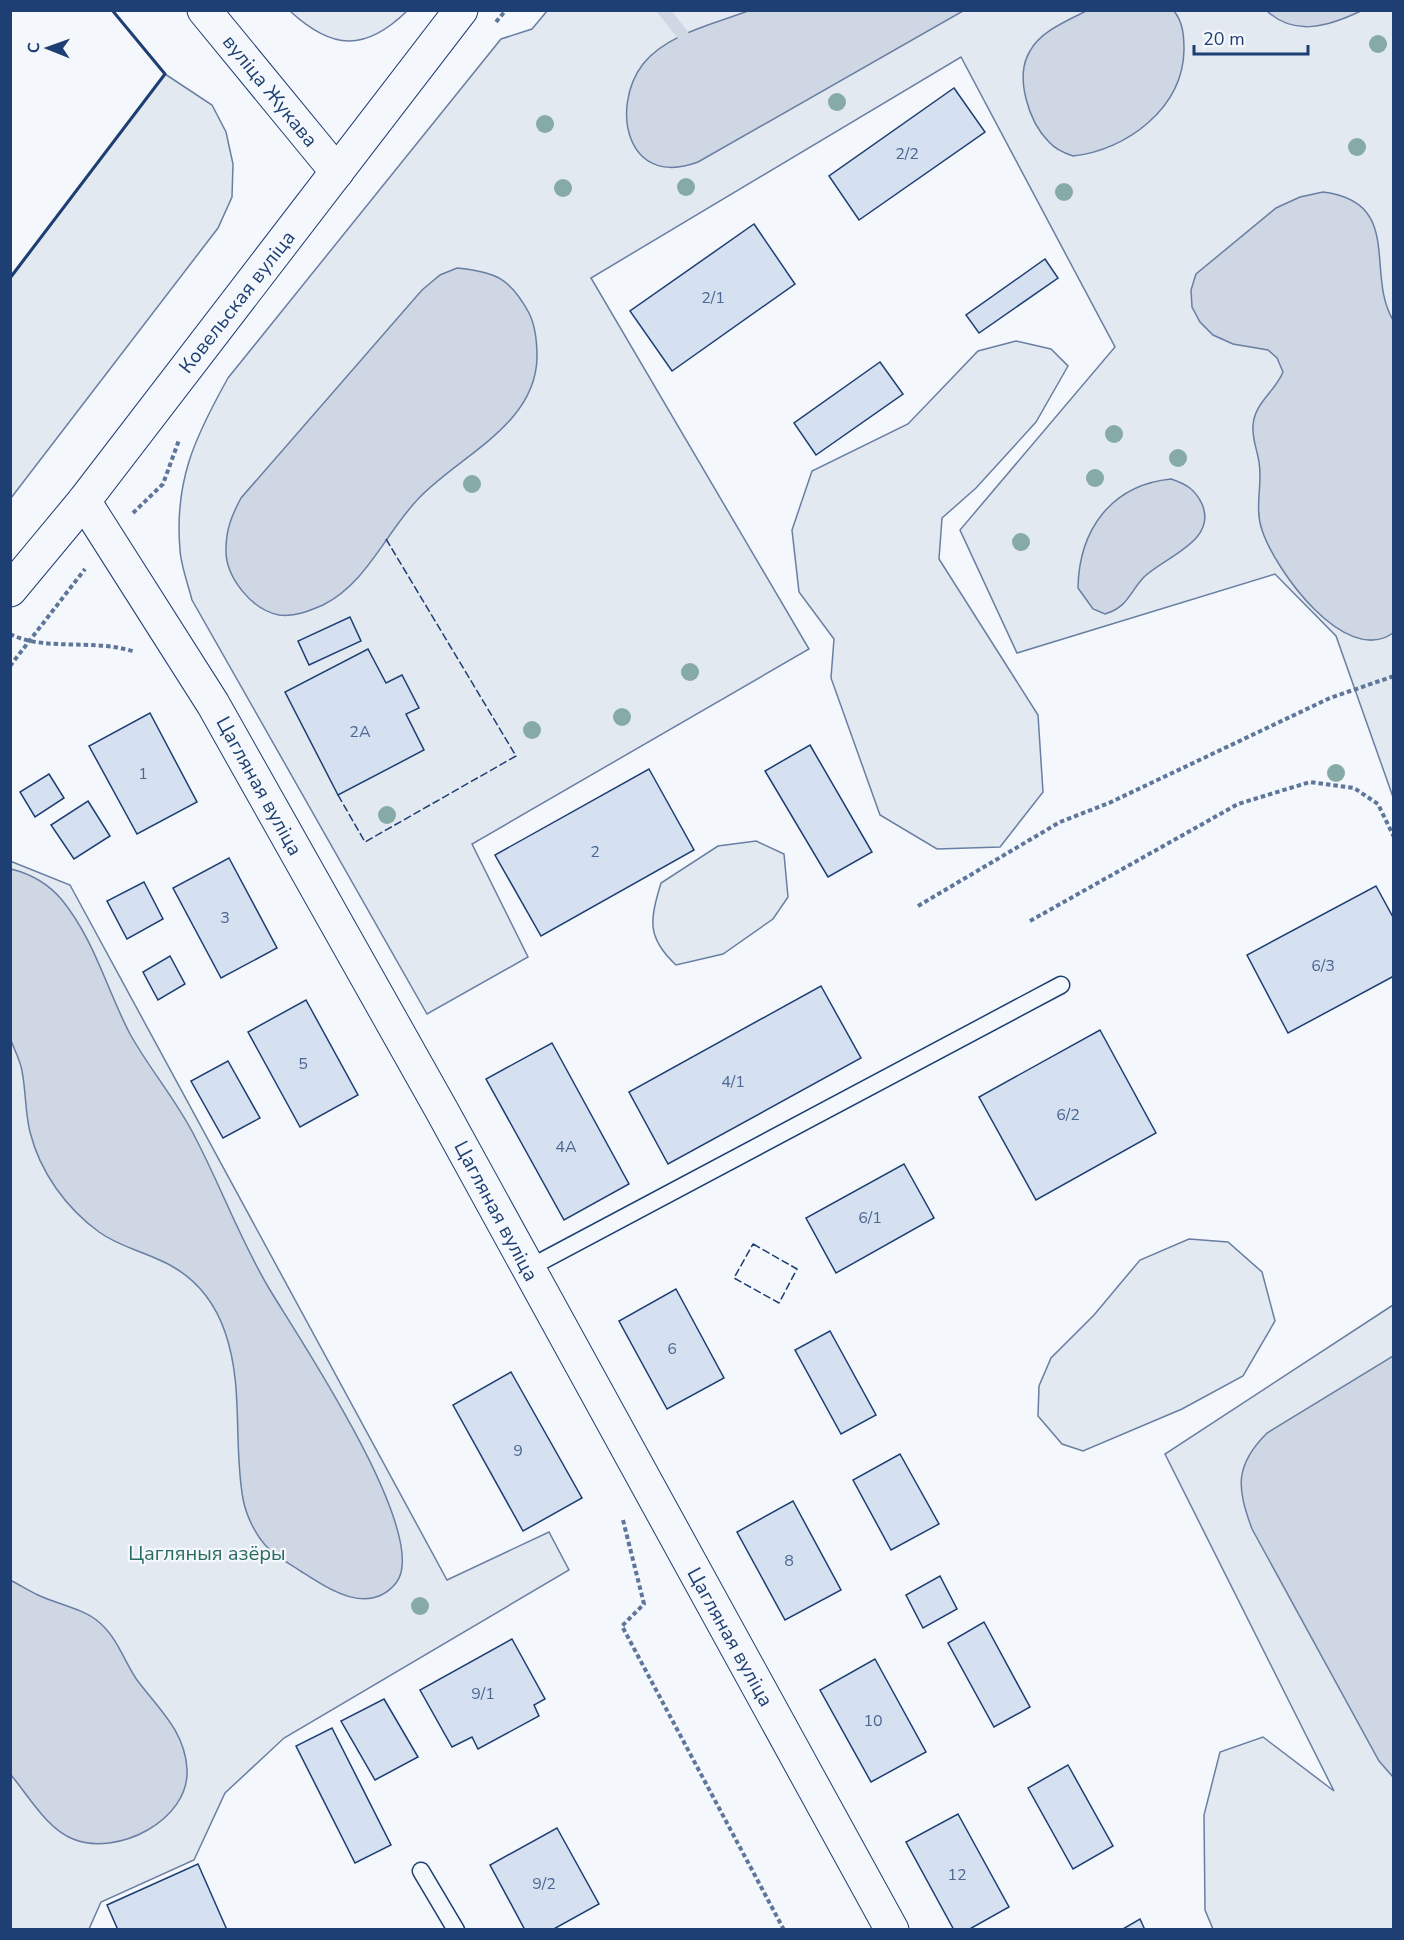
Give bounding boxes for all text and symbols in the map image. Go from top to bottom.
north arrow [18,18,78,78]
scale bar [1194,18,1308,56]
text: 20 m [1203,27,1245,51]
street label: вуліца Жукава [216,29,324,153]
text: С [23,42,45,53]
house number: 2/2 [895,143,919,165]
street label: Ковельская вуліца [173,225,301,379]
house number: 2/1 [701,287,725,309]
street label: Цагляная вуліца [210,711,308,861]
house number: 2А [349,721,371,743]
house number: 1 [138,763,148,785]
house number: 2 [590,841,600,863]
house number: 3 [220,907,230,929]
house number: 6/3 [1311,955,1335,977]
house number: 5 [298,1053,308,1075]
house number: 4/1 [721,1071,745,1093]
house number: 6/2 [1056,1104,1080,1126]
street label: Цагляная вуліца [448,1136,544,1286]
house number: 4А [555,1136,577,1158]
house number: 6/1 [858,1207,882,1229]
house number: 6 [667,1338,677,1360]
house number: 9 [513,1440,523,1462]
park label: Цагляныя азёры [128,1540,286,1567]
house number: 8 [784,1550,794,1572]
street label: Цагляная вуліца [681,1562,779,1712]
house number: 9/1 [471,1683,495,1705]
house number: 10 [863,1710,883,1732]
house number: 12 [947,1864,967,1886]
house number: 9/2 [532,1873,556,1895]

